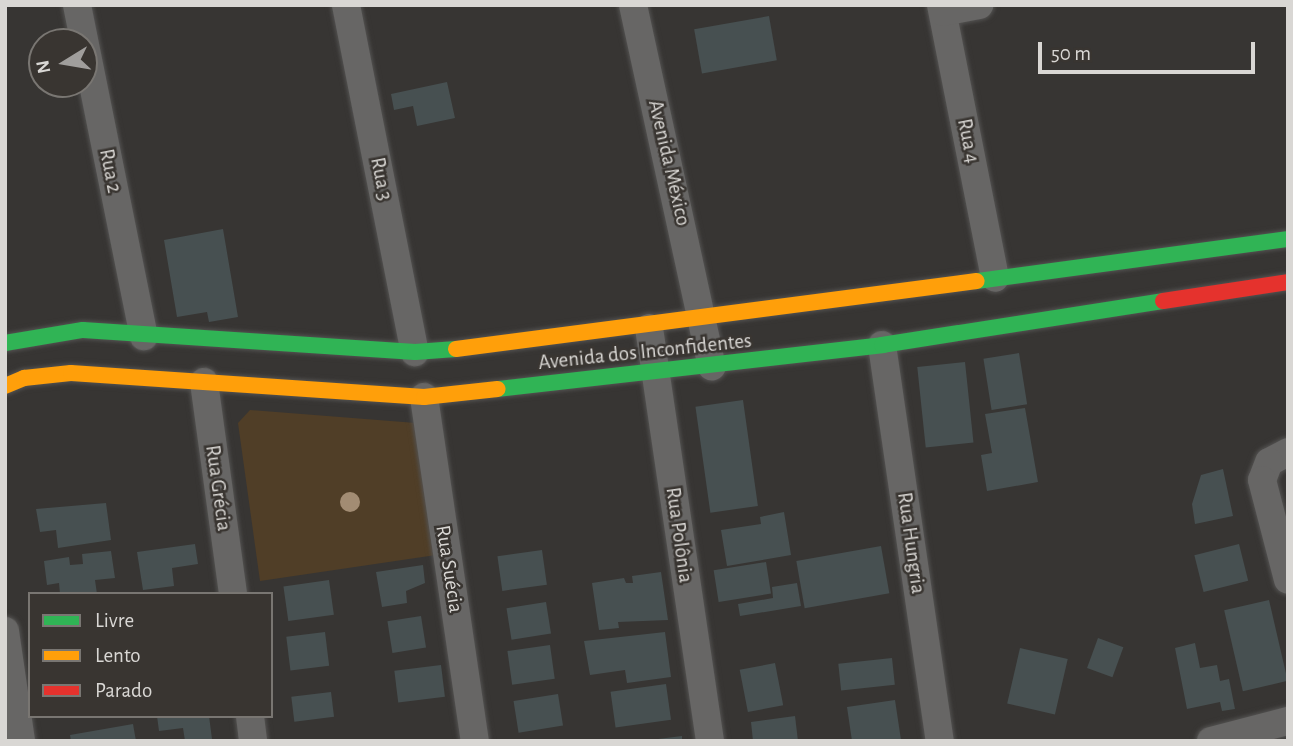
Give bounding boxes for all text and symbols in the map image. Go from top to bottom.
north arrow [28,28,98,98]
scale bar [1041,28,1258,72]
text: 50 m [1051,43,1091,64]
text: N [33,58,54,75]
street label: Avenida México [642,98,696,228]
street label: Rua 4 [951,116,985,166]
street label: Rua 2 [93,147,127,195]
street label: Rua 3 [364,155,398,203]
street label: Avenida dos Inconfidentes [537,328,753,376]
street label: Rua Grécia [199,443,237,533]
street label: Rua Polônia [660,486,698,584]
street label: Rua Hungria [891,491,931,595]
street label: Rua Suécia [430,523,468,615]
legend [28,592,273,718]
text: Livre [95,610,134,631]
text: Lento [95,645,141,666]
text: Parado [95,680,152,701]

